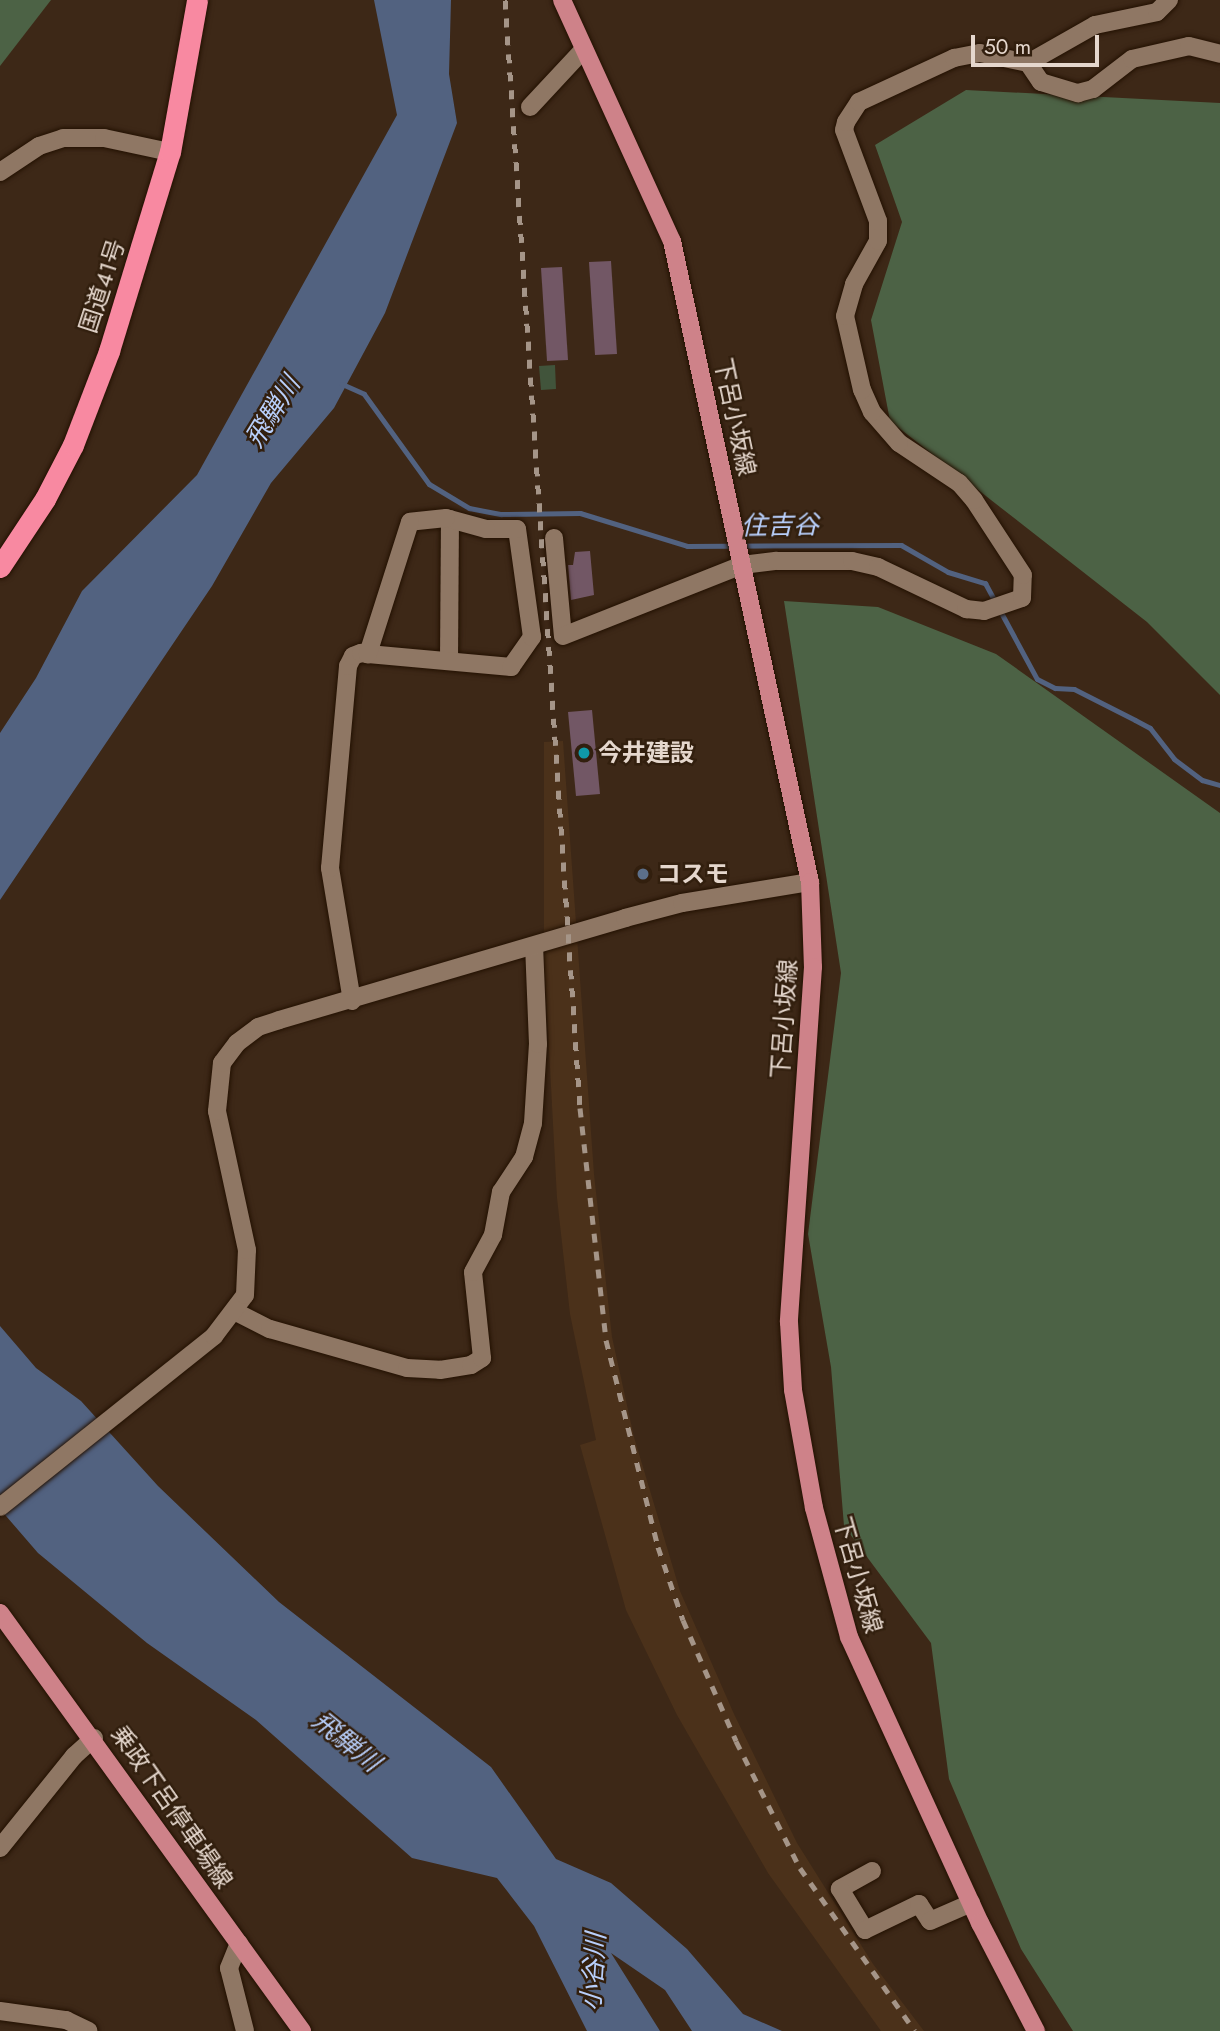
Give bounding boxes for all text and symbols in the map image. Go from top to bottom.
scale bar [975,21,1103,65]
text: 50 m [984,32,1031,62]
street label: 国道41号 [73,236,131,336]
street label: 下呂小坂線 [708,355,762,479]
water label: 飛騨川 [239,371,307,453]
water label: 住吉谷 [741,510,819,542]
place label: 今井建設 [598,739,694,767]
marker: 今井建設 [576,745,592,761]
place label: コスモ [657,860,729,888]
marker: コスモ [635,866,651,882]
street label: 下呂小坂線 [765,958,803,1080]
street label: 下呂小坂線 [828,1513,888,1637]
water label: 飛騨川 [306,1705,386,1779]
street label: 乗政下呂停車場線 [105,1720,239,1894]
water label: 小谷川 [576,1932,612,2012]

